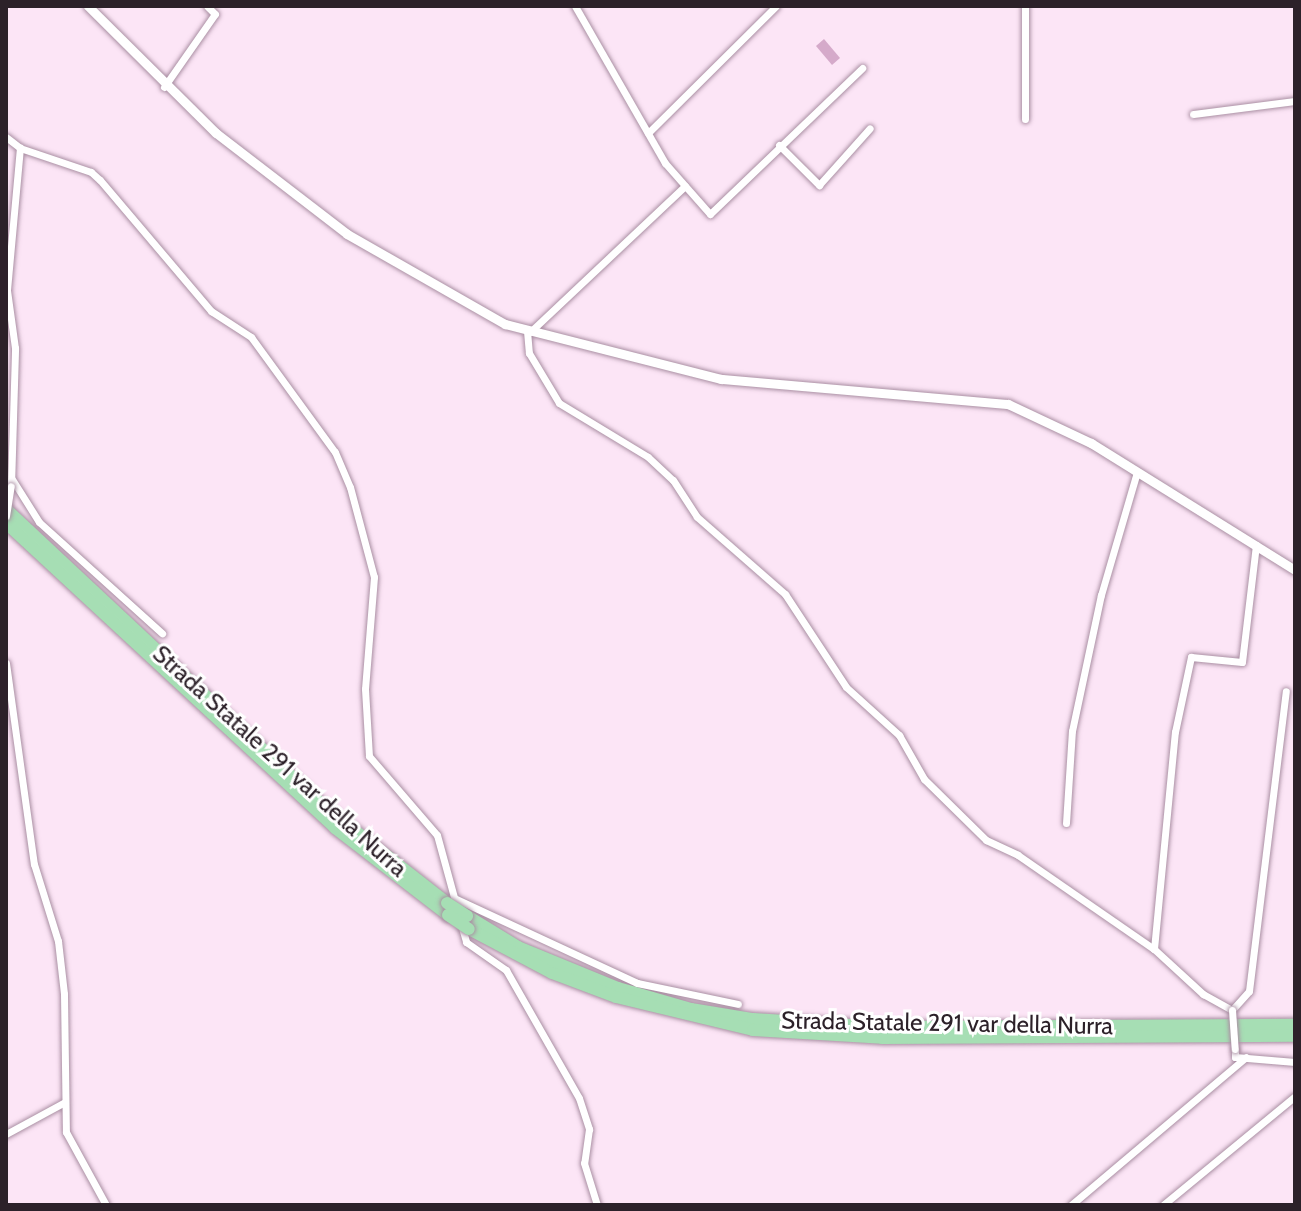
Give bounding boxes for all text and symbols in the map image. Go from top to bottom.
street label: Strada Statale 291 var della Nurra [147,639,413,883]
street label: Strada Statale 291 var della Nurra [781,1006,1113,1040]

